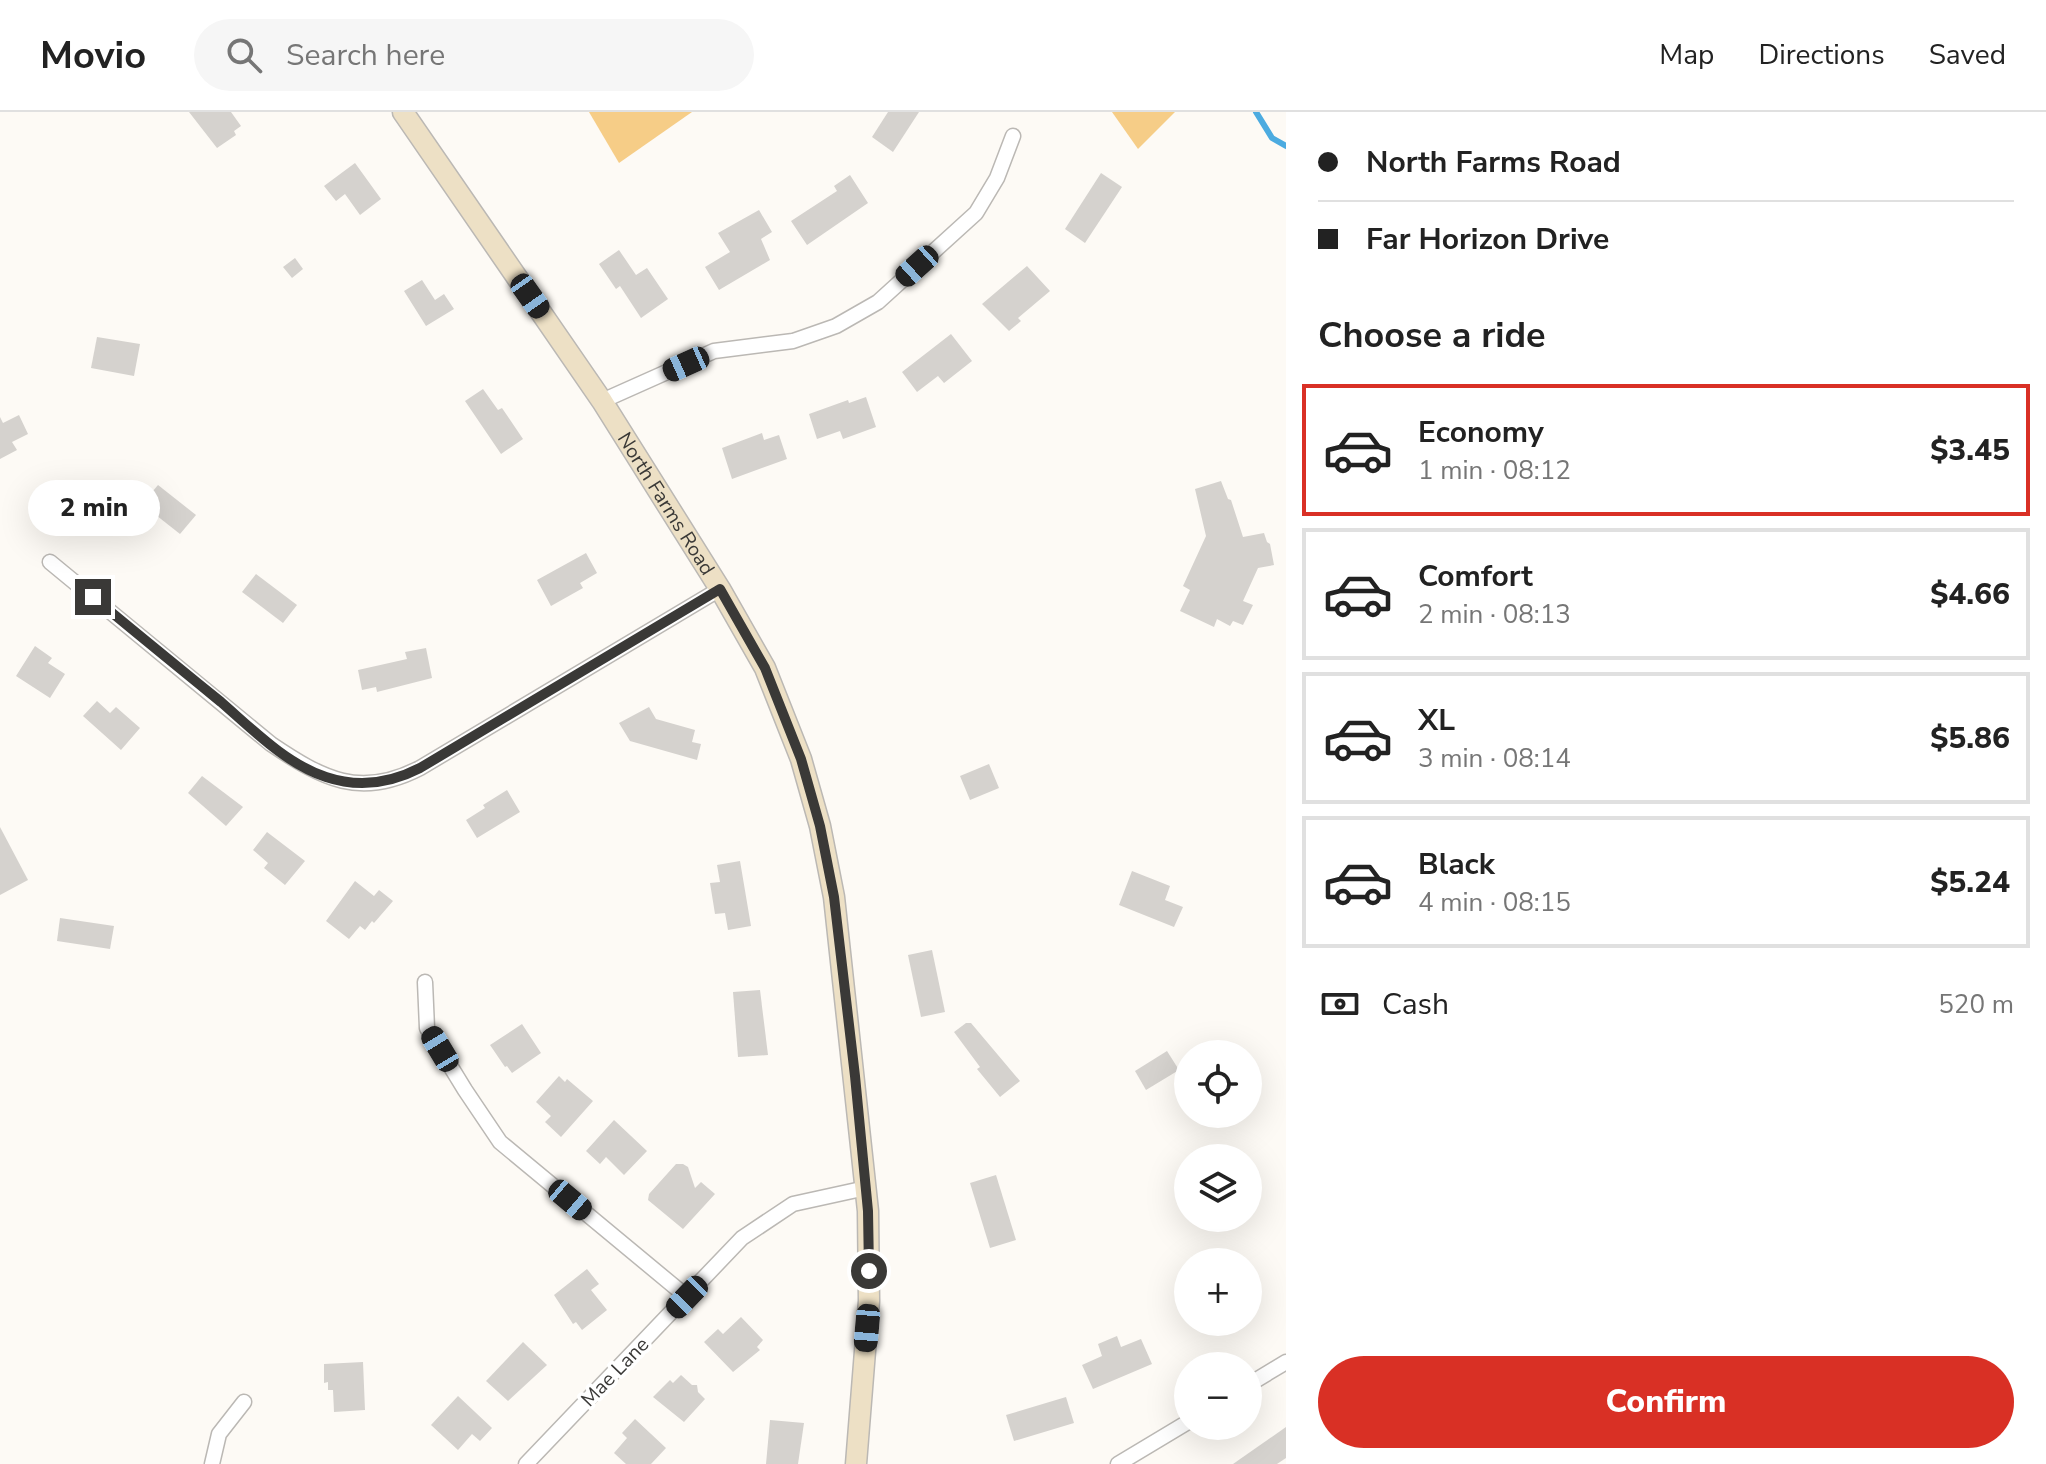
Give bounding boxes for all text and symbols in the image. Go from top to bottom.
search box [194,19,754,91]
text: Movio [40,30,146,81]
icon: search [222,33,266,77]
text: Search here [286,35,445,76]
text: Map [1659,36,1714,74]
text: Directions [1758,36,1885,74]
text: Saved [1929,36,2006,74]
text: North Farms Road [1366,142,1621,183]
text: Far Horizon Drive [1366,219,1609,260]
car [891,241,943,291]
car [506,269,554,323]
text: Choose a ride [1318,311,1546,360]
car [659,343,713,385]
text: Economy [1418,412,1544,453]
icon: car [1322,414,1394,486]
street label: North Farms Road [611,427,721,580]
text: $3.45 [1930,430,2010,471]
text: 1 min · 08:12 [1418,453,1571,488]
callout: 2 min [27,481,159,537]
text: 2 min [60,490,128,525]
text: Comfort [1418,556,1533,597]
icon: car [1322,558,1394,630]
text: $4.66 [1930,574,2010,615]
route end [75,579,111,615]
text: 2 min · 08:13 [1418,597,1571,632]
text: XL [1418,700,1455,741]
icon: car [1322,702,1394,774]
text: $5.86 [1930,718,2010,759]
text: 3 min · 08:14 [1418,741,1571,776]
text: Black [1418,844,1495,885]
icon: car [1322,846,1394,918]
text: $5.24 [1930,862,2010,903]
text: 4 min · 08:15 [1418,885,1571,920]
icon: cash [1318,982,1362,1026]
text: Cash [1382,984,1449,1025]
text: 520 m [1938,987,2014,1022]
car [417,1022,463,1076]
map controls [1174,1040,1262,1440]
button: locate [1174,1040,1262,1128]
button: layers [1174,1144,1262,1232]
car [544,1175,596,1225]
button: + [1174,1248,1262,1336]
route start [851,1253,887,1289]
car [662,1271,712,1323]
car [853,1303,881,1353]
street label: Mae Lane [575,1331,655,1413]
button: − [1174,1352,1262,1440]
button: Confirm [1318,1356,2014,1448]

